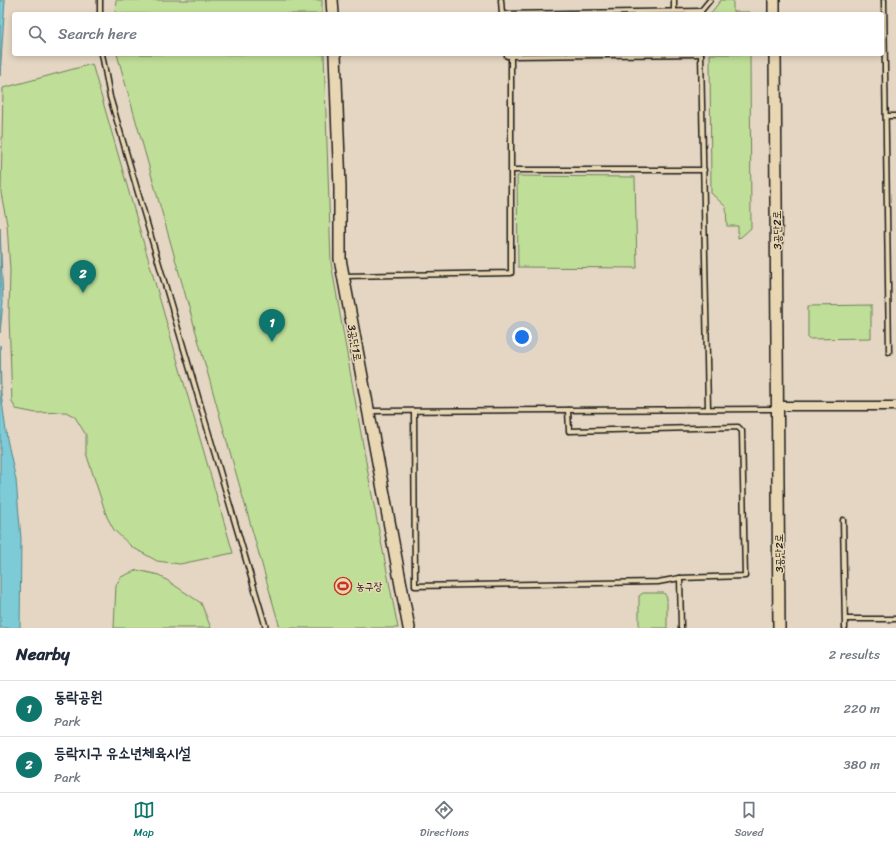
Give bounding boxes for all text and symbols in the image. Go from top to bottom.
search box [12,12,884,56]
text: Search here [58,21,137,47]
icon: search [26,23,48,45]
street label: 3공단2로 [768,210,787,250]
pin: 2 [70,260,96,293]
pin: 1 [259,309,285,342]
street label: 3공단1로 [342,323,367,363]
your location [512,327,532,347]
street label: 3공단2로 [770,533,789,572]
sports icon: 농구장 [333,576,353,596]
place label: 농구장 [356,577,383,596]
text: Nearby [16,639,70,669]
text: 2 results [829,643,880,666]
text: 동락공원 [54,684,102,710]
text: 1 [26,697,32,720]
text: 220 m [843,697,880,720]
text: Park [54,710,81,733]
text: 등락지구 유소년체육시설 [54,740,191,766]
text: 2 [25,753,33,776]
text: 380 m [843,753,880,776]
text: Park [54,766,81,789]
tab: Map [133,799,155,842]
tab: Directions [420,799,469,842]
tab: Saved [734,799,763,842]

